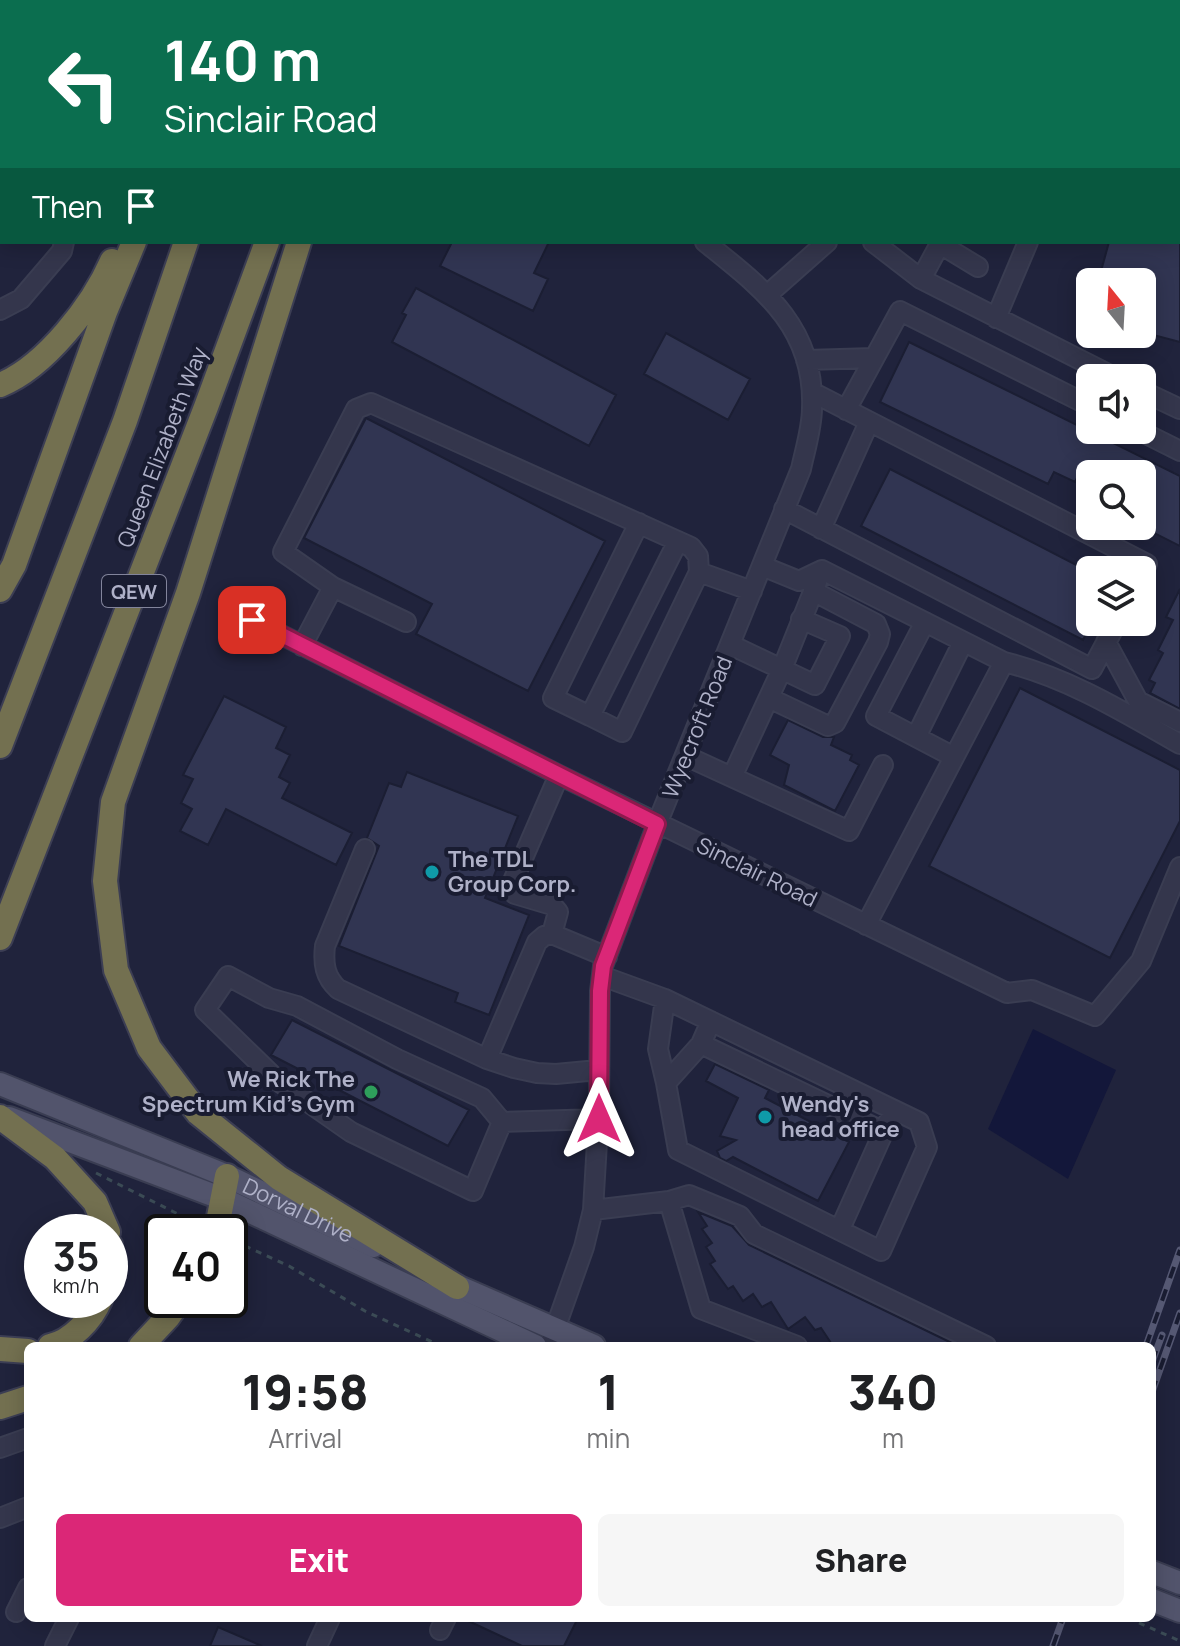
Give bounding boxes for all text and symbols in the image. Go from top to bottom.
text: 140 m [164,21,321,98]
icon: left [32,32,136,136]
text: Sinclair Road [164,94,378,143]
icon: arrive [119,184,163,228]
text: Then [32,186,103,227]
north arrow [1076,268,1156,348]
map controls [1076,268,1156,636]
street label: Queen Elizabeth Way [110,342,214,552]
button: sound [1076,364,1156,444]
button: search [1076,460,1156,540]
button: layers [1076,556,1156,636]
road number: QEW [102,575,166,607]
pin [218,586,286,654]
icon: arrive [230,598,274,642]
street label: Wyecroft Road [655,652,739,802]
street label: Sinclair Road [692,830,822,914]
place label: The TDL Group Corp. [448,844,576,899]
marker: The TDL Group Corp. [423,863,441,881]
place label: We Rick The Spectrum Kid's Gym [142,1064,355,1119]
position arrow [557,1077,641,1161]
marker: We Rick The Spectrum Kid's Gym [362,1083,380,1101]
place label: Wendy's head office [781,1089,900,1144]
marker: Wendy's head office [756,1108,774,1126]
street label: Dorval Drive [238,1171,359,1250]
speed limit sign: 40 [144,1214,248,1318]
text: 35 [53,1228,99,1283]
text: km/h [53,1272,99,1299]
text: 19:58 [242,1359,369,1424]
text: 1 [597,1359,619,1424]
text: 340 [848,1359,938,1424]
text: Arrival [268,1420,342,1456]
text: min [587,1420,630,1456]
text: m [882,1420,904,1456]
button: Exit [56,1514,582,1606]
button: Share [598,1514,1124,1606]

